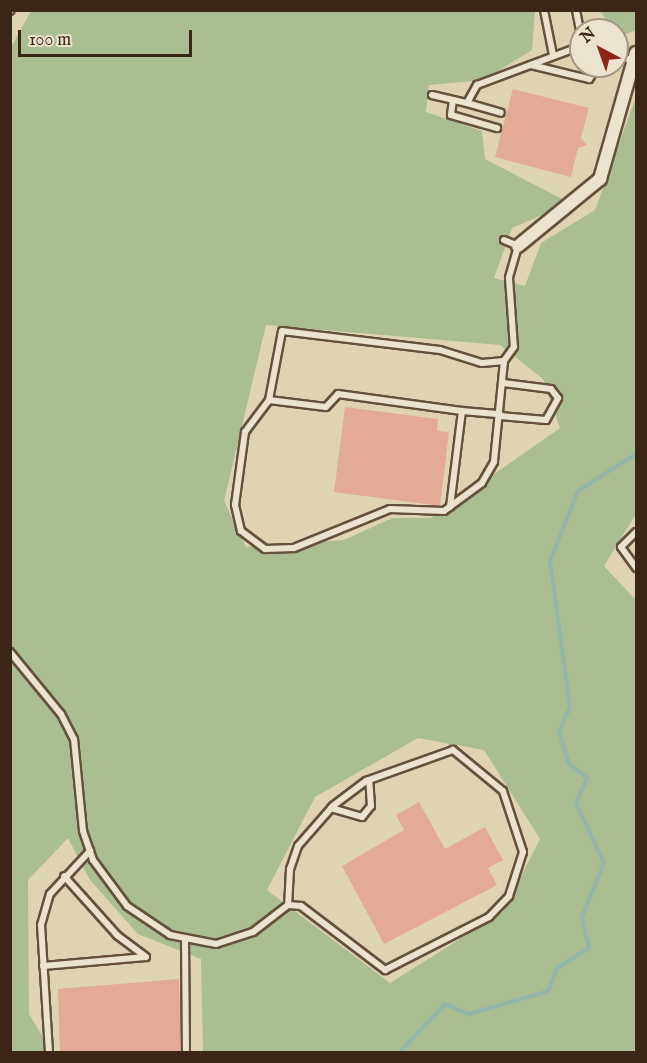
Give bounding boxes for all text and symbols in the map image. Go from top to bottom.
scale bar [21,18,195,56]
north arrow [569,18,629,78]
text: N [577,24,600,48]
text: 100 m [29,29,71,52]

